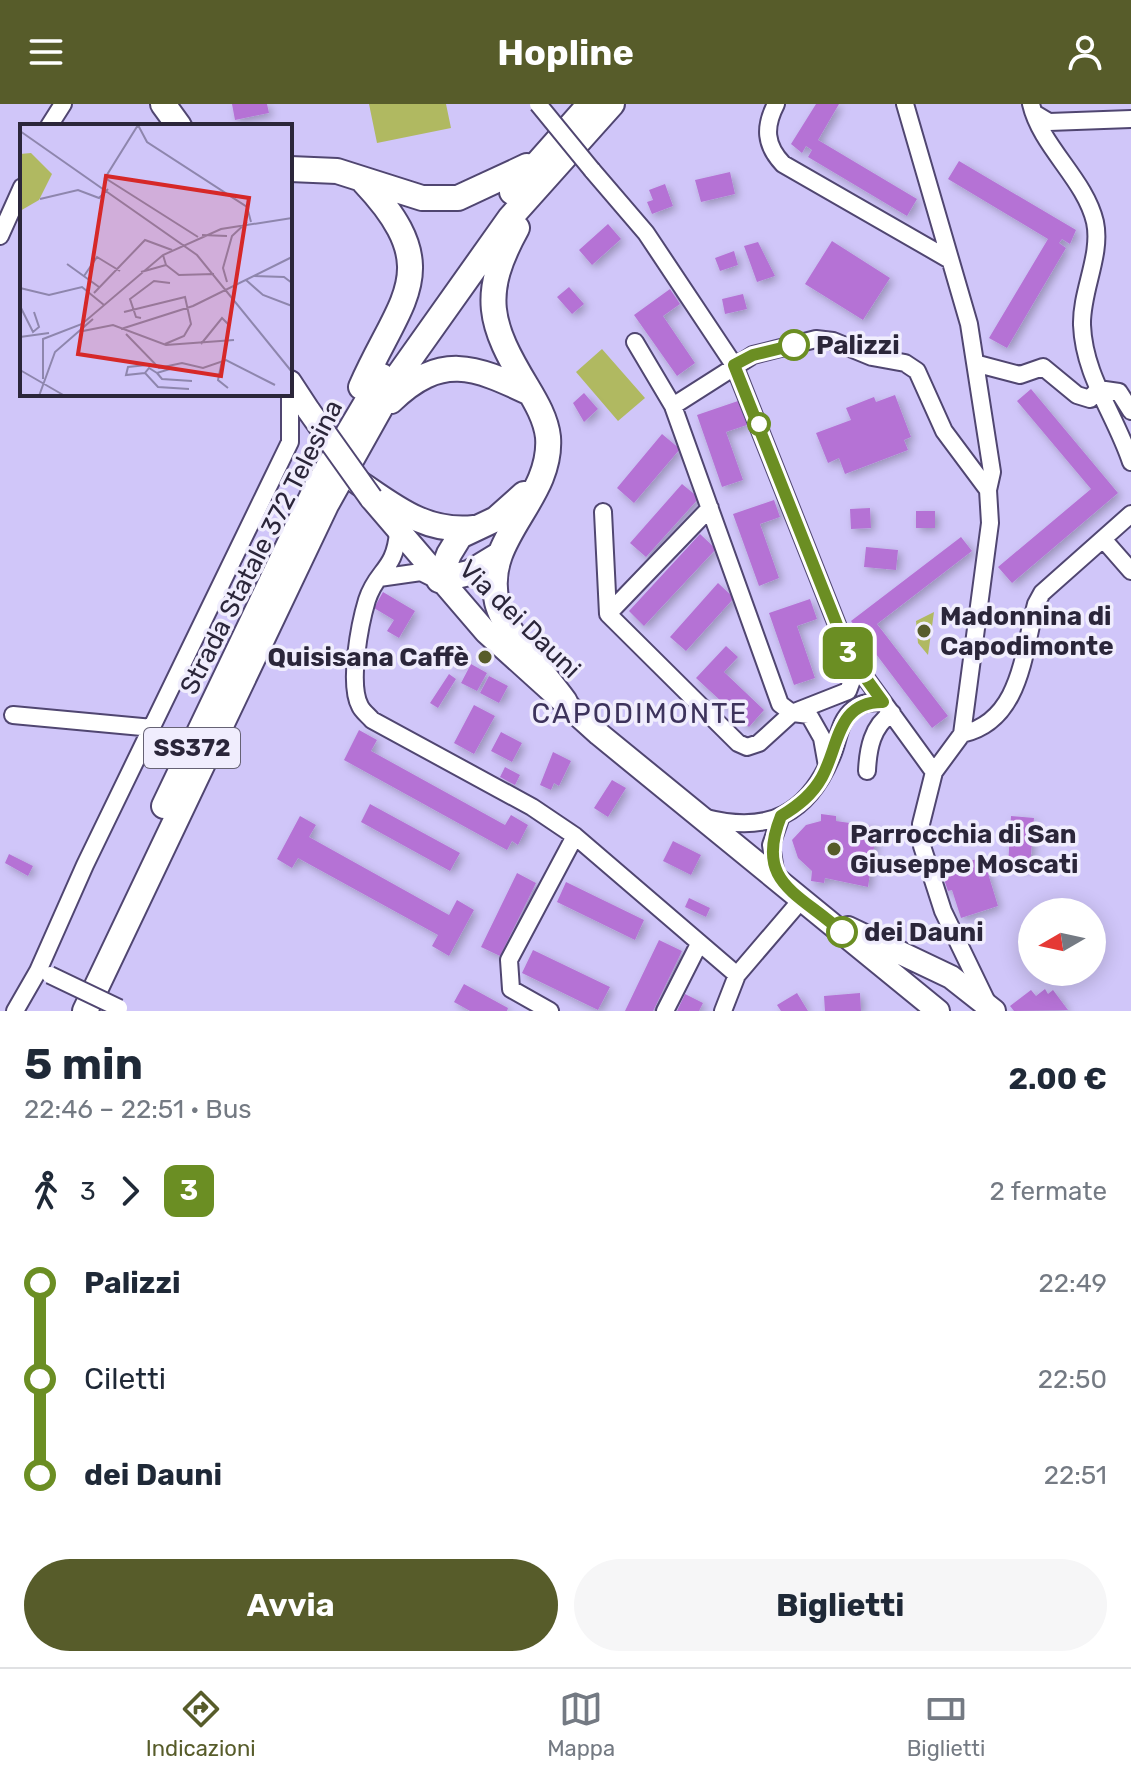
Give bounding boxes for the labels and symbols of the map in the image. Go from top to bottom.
inset map [20,124,292,396]
marker: Palizzi [779,330,809,360]
place label: Palizzi [816,330,900,361]
street label: Strada Statale 372 Telesina [174,395,349,700]
unlabelled marker [748,413,770,435]
street label: Via dei Dauni [453,554,587,685]
place label: Madonnina di Capodimonte [940,601,1114,662]
marker: Madonnina di Capodimonte [915,622,933,640]
line badge: 3 [822,627,874,679]
place label: Quisisana Caffè [268,642,469,673]
marker: Quisisana Caffè [476,648,494,666]
district label: CAPODIMONTE [532,697,748,730]
road number: SS372 [144,728,240,768]
place label: Parrocchia di San Giuseppe Moscati [850,819,1078,880]
marker: Parrocchia di San Giuseppe Moscati [825,840,843,858]
north arrow [1018,898,1106,986]
marker: dei Dauni [827,917,857,947]
place label: dei Dauni [864,917,984,948]

